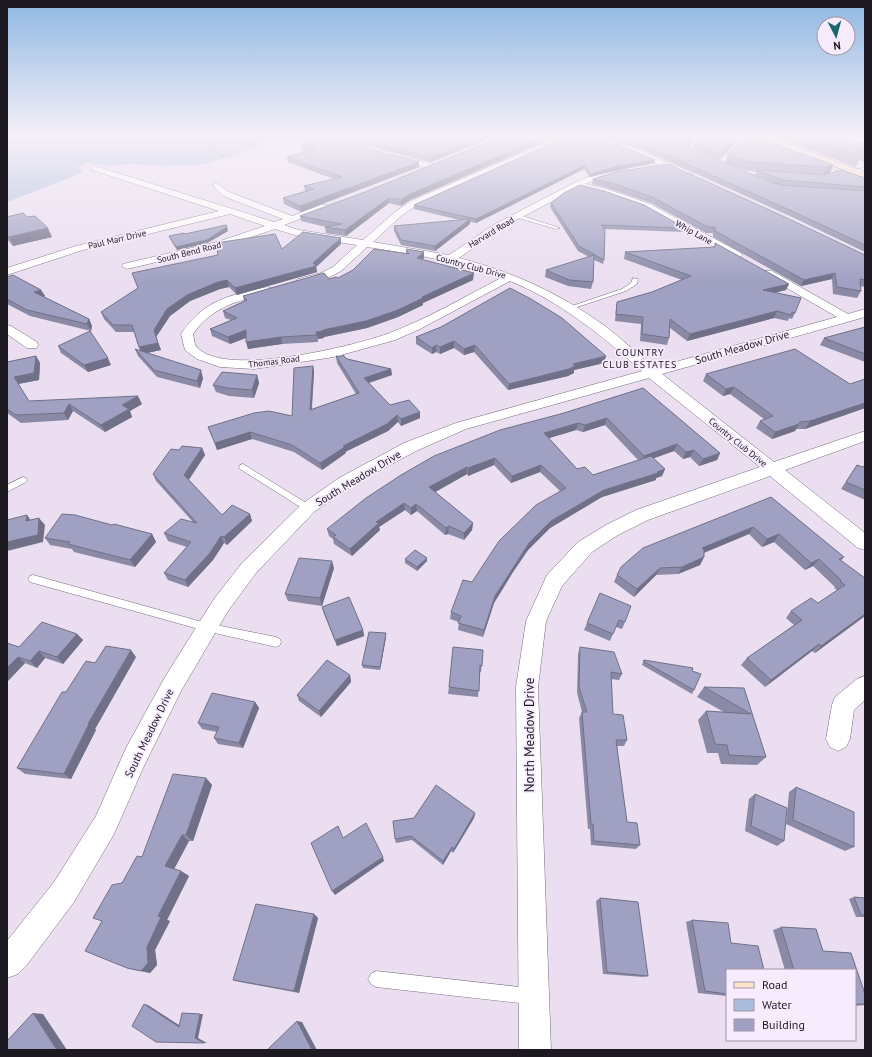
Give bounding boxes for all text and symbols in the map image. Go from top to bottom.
north arrow [816,16,856,56]
text: N [833,39,841,53]
street label: Harvard Road [466,214,516,250]
street label: Whip Lane [674,217,715,247]
street label: Paul Marr Drive [87,227,148,251]
street label: South Bend Road [156,239,222,265]
street label: Country Club Drive [435,251,508,281]
street label: South Meadow Drive [693,327,791,367]
district label: COUNTRY CLUB ESTATES [603,346,677,371]
street label: Thomas Road [248,352,301,370]
street label: Country Club Drive [707,415,770,469]
street label: South Meadow Drive [313,447,404,509]
street label: North Meadow Drive [521,678,538,792]
street label: South Meadow Drive [121,686,177,780]
legend [726,969,856,1041]
text: Road [762,977,787,992]
text: Water [762,997,792,1012]
text: Building [762,1017,805,1032]

